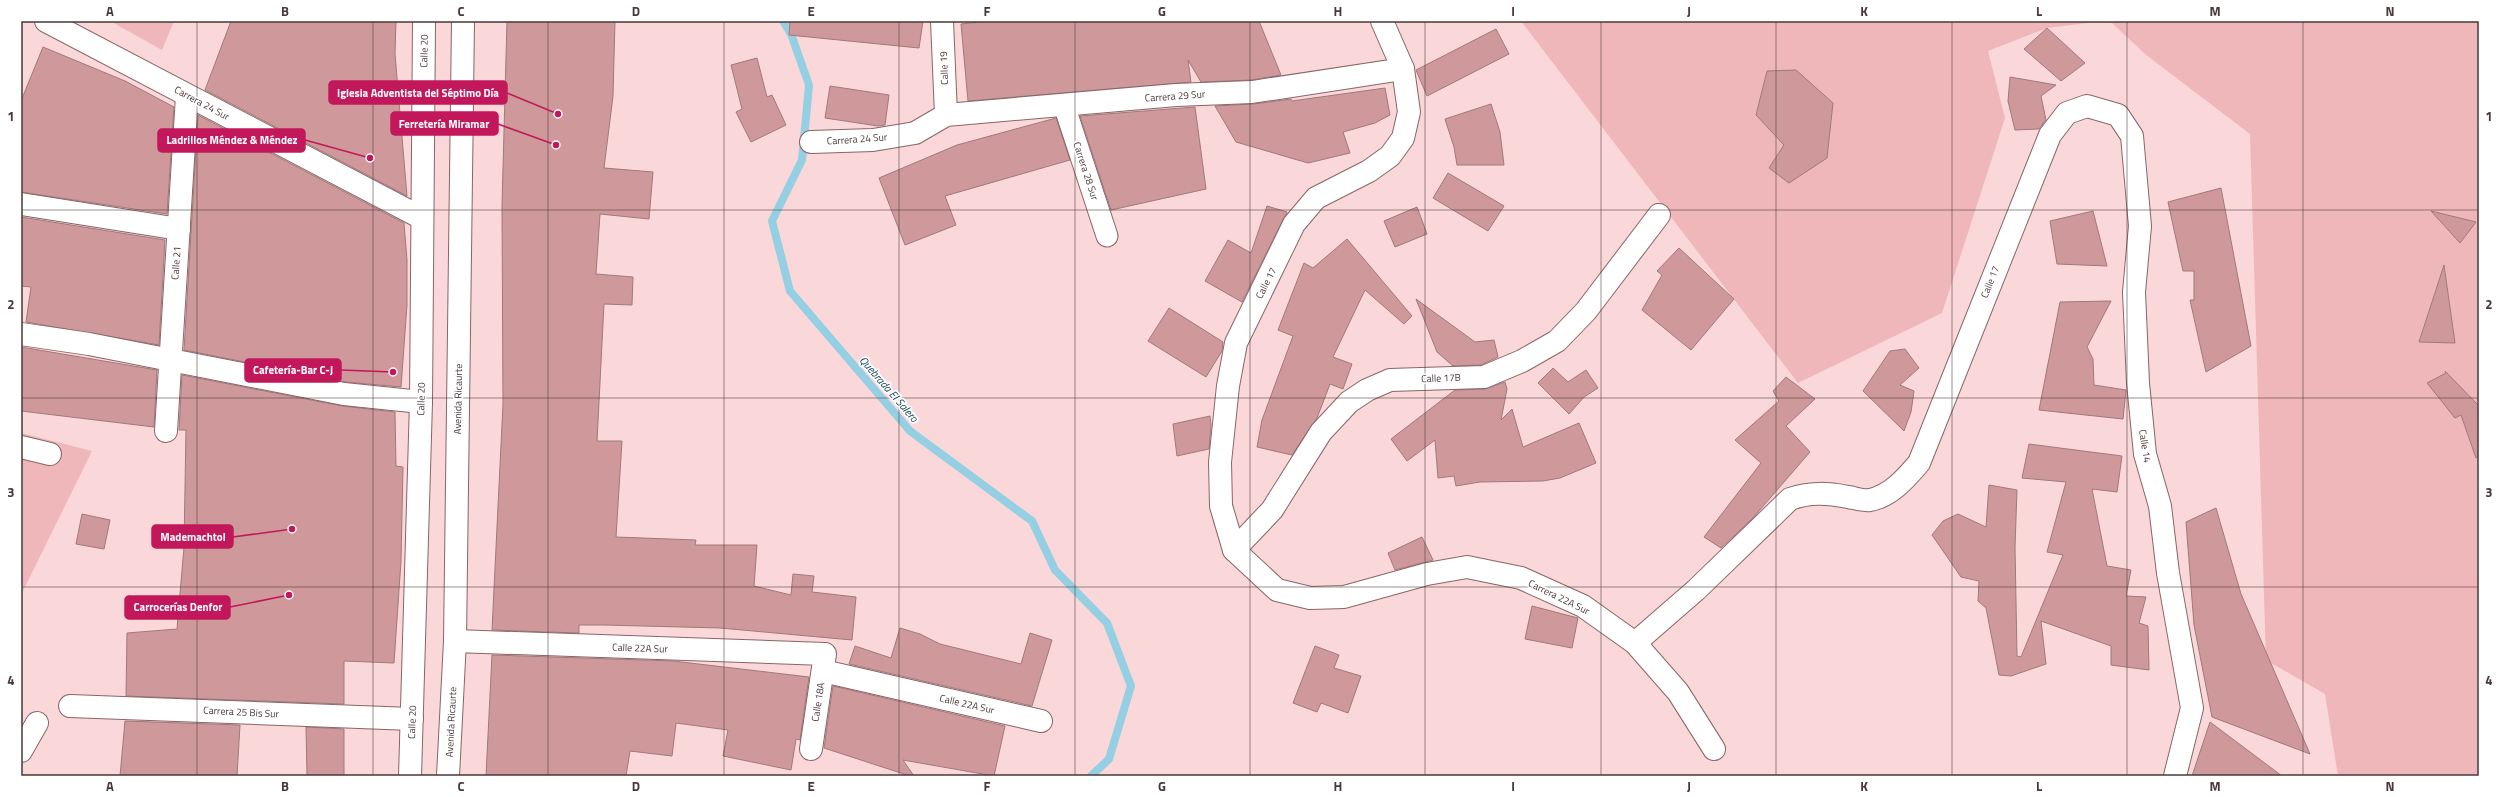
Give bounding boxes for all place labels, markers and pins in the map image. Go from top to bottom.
callout: Iglesia Adventista del Séptimo Día [329,81,507,104]
callout: Ferretería Miramar [391,112,498,135]
callout: Ladrillos Méndez & Méndez [158,129,305,152]
callout: Cafetería-Bar C-J [245,359,341,382]
callout: Mademachtol [152,525,233,548]
callout: Carrocerías Denfor [125,596,230,619]

